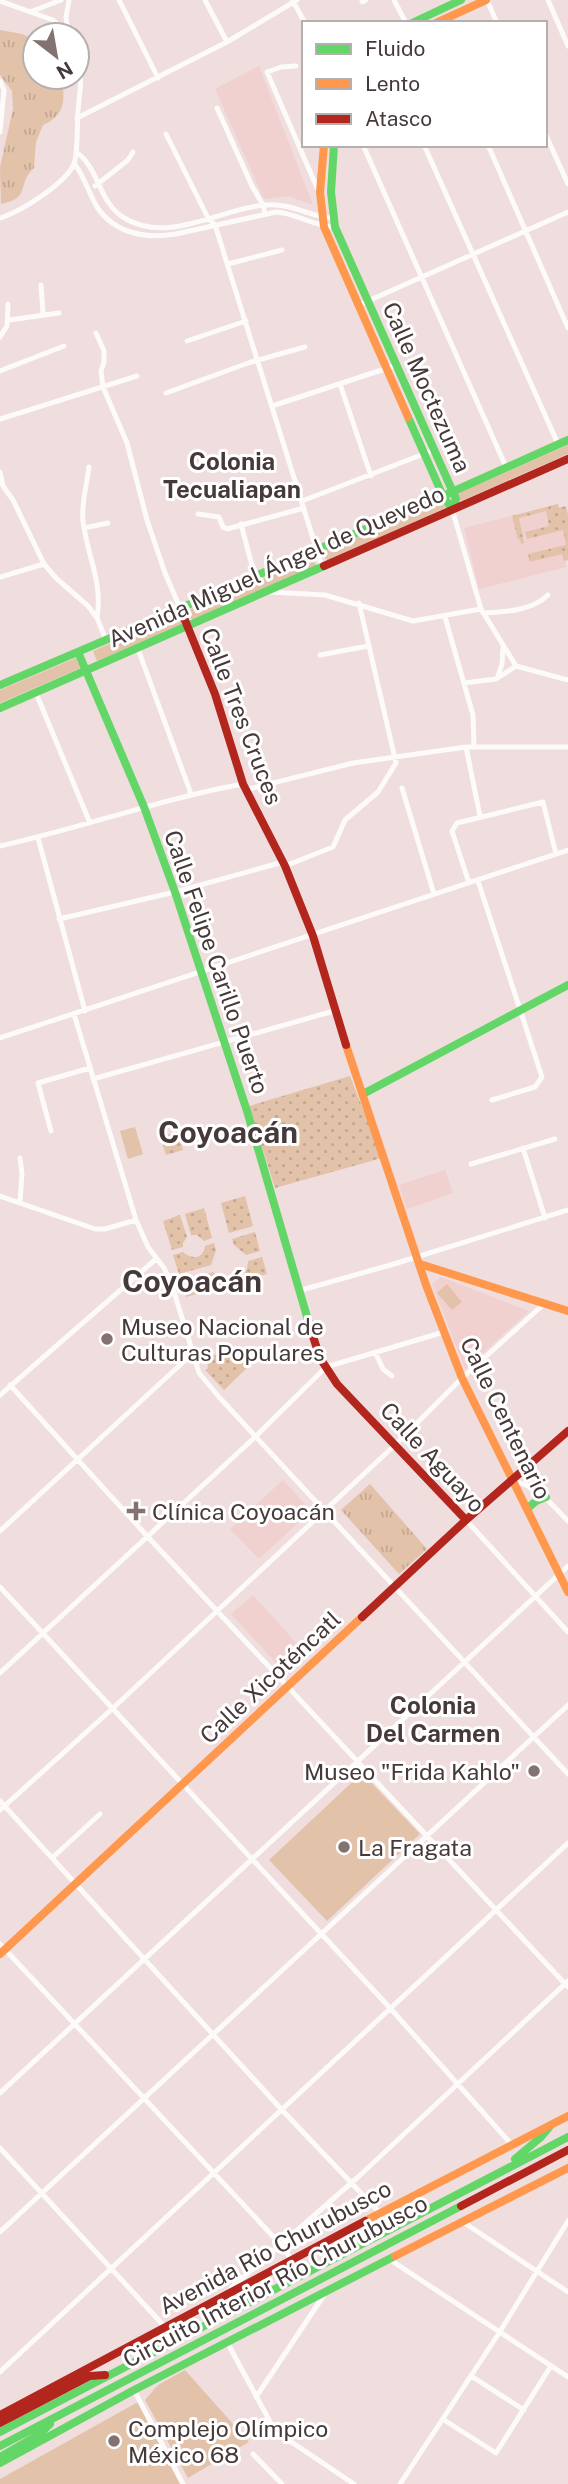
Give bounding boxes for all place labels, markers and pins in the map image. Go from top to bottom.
place label: Museo Nacional de Culturas Populares [121,1313,325,1366]
marker: Museo Nacional de Culturas Populares [99,1331,115,1347]
place label: Clínica Coyoacán [152,1498,335,1525]
marker: Clínica Coyoacán [126,1501,146,1521]
place label: Museo "Frida Kahlo" [304,1758,520,1785]
marker: Museo "Frida Kahlo" [526,1763,542,1779]
place label: La Fragata [358,1834,472,1861]
marker: La Fragata [336,1839,352,1855]
place label: Complejo Olímpico México 68 [128,2415,328,2468]
marker: Complejo Olímpico México 68 [106,2433,122,2449]

